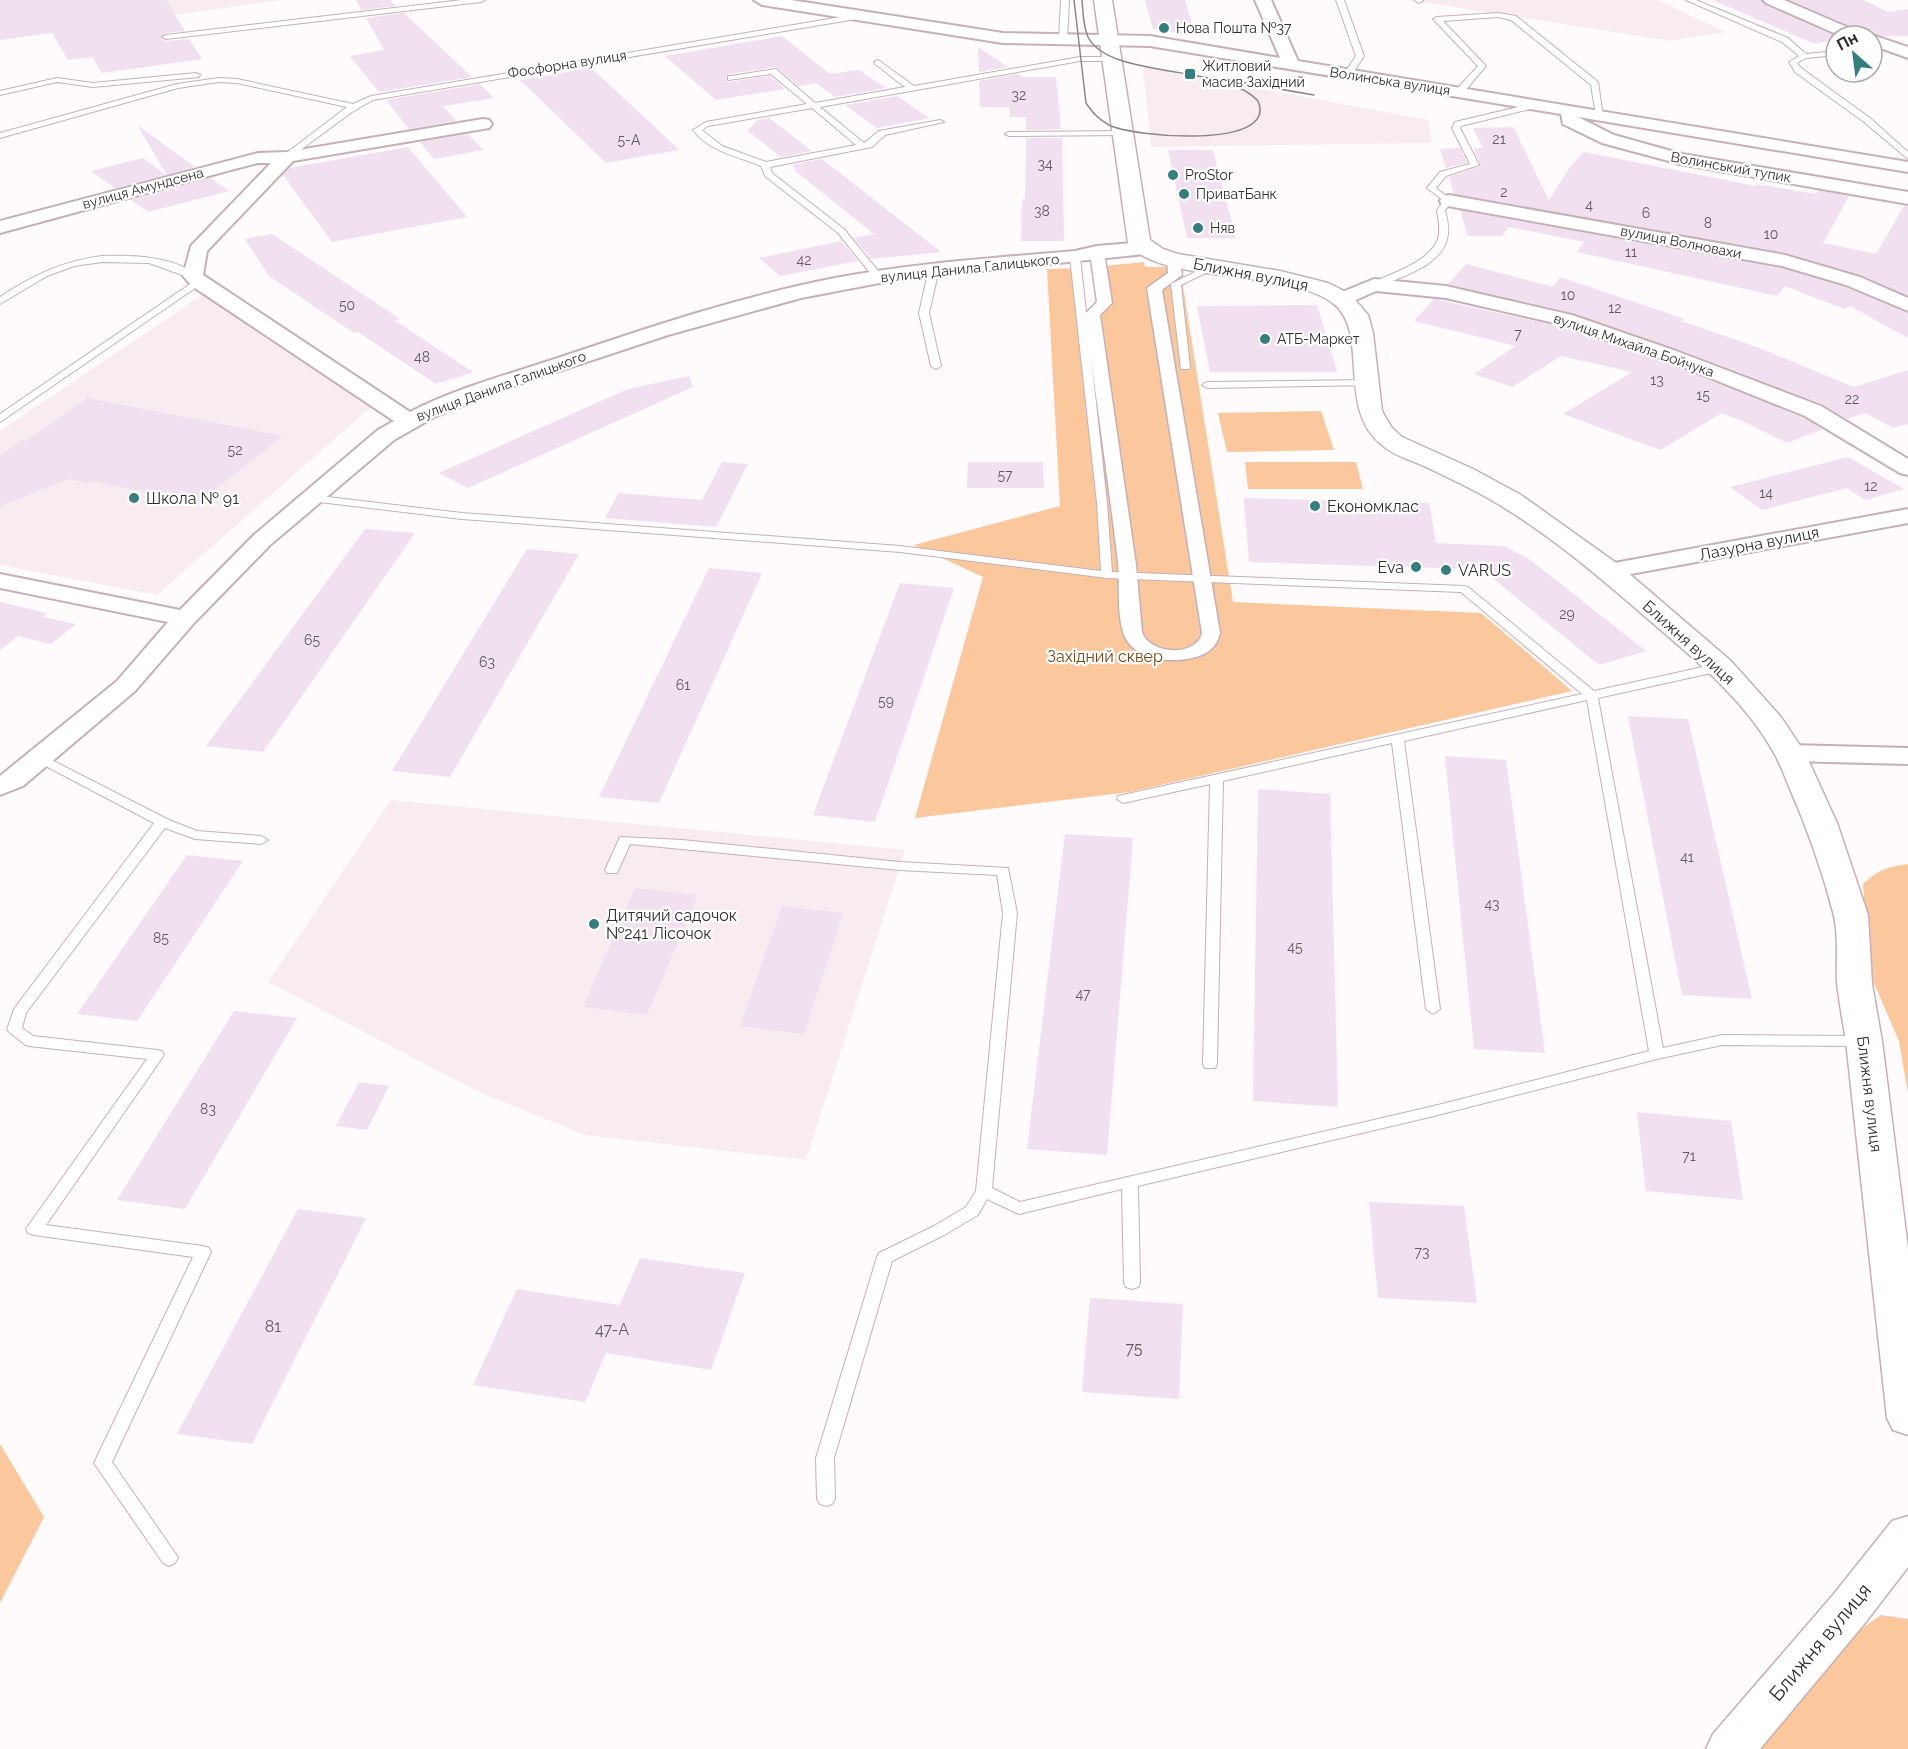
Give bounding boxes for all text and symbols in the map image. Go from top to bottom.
place label: Нова Пошта №37 [1176,20,1292,36]
marker: Нова Пошта №37 [1157,21,1171,35]
north arrow [1824,24,1884,84]
text: Пн [1833,28,1861,55]
street label: Фосфорна вулиця [506,47,628,81]
place label: Житловий масив Західний [1202,58,1305,90]
street label: Волинська вулиця [1329,64,1451,98]
marker: Житловий масив Західний [1183,67,1197,81]
house number: 32 [1012,87,1026,103]
house number: 21 [1492,131,1506,147]
house number: 5-А [618,132,641,148]
street label: Волинський тупик [1670,149,1792,185]
house number: 34 [1037,156,1053,172]
street label: вулиця Амундсена [81,164,205,212]
place label: ProStor [1185,167,1233,183]
marker: ProStor [1166,168,1180,182]
house number: 2 [1500,184,1508,200]
place label: ПриватБанк [1196,186,1277,202]
marker: ПриватБанк [1177,187,1191,201]
house number: 4 [1585,197,1593,213]
house number: 38 [1034,203,1050,219]
house number: 6 [1642,205,1650,221]
house number: 8 [1704,215,1712,231]
place label: Няв [1210,220,1235,236]
marker: Няв [1191,221,1205,235]
street label: вулиця Волновахи [1619,222,1743,262]
house number: 10 [1764,226,1778,242]
house number: 11 [1625,244,1637,260]
street label: вулиця Данила Галицького [880,251,1060,285]
house number: 42 [797,252,811,268]
street label: Ближня вулиця [1192,254,1310,295]
house number: 10 [1561,287,1575,303]
house number: 50 [339,297,355,313]
house number: 12 [1608,300,1622,316]
street label: вулиця Михайла Бойчука [1552,310,1716,380]
house number: 7 [1514,326,1522,342]
place label: АТБ-Маркет [1277,331,1360,347]
marker: АТБ-Маркет [1258,332,1272,346]
street label: вулиця Данила Галицького [414,348,588,424]
house number: 48 [414,349,430,365]
house number: 13 [1650,372,1664,388]
house number: 15 [1696,387,1710,403]
house number: 22 [1845,391,1859,407]
house number: 52 [228,442,242,458]
house number: 57 [997,467,1013,483]
house number: 12 [1864,478,1878,494]
house number: 14 [1759,485,1773,501]
place label: Школа № 91 [146,489,239,508]
marker: Школа № 91 [127,491,141,505]
place label: Економклас [1327,497,1419,516]
marker: Економклас [1308,499,1322,513]
street label: Лазурна вулиця [1698,523,1821,564]
place label: Eva [1378,558,1404,577]
marker: Eva [1409,560,1423,574]
place label: VARUS [1458,561,1511,580]
marker: VARUS [1439,563,1453,577]
street label: Ближня вулиця [1639,596,1738,688]
house number: 29 [1559,606,1575,622]
house number: 65 [304,632,320,648]
park label: Західний сквер [1047,647,1163,666]
house number: 63 [479,654,495,670]
house number: 61 [676,677,690,693]
house number: 59 [878,693,894,709]
house number: 41 [1680,849,1694,865]
house number: 43 [1484,896,1500,912]
place label: Дитячий садочок №241 Лісочок [606,906,737,943]
marker: Дитячий садочок №241 Лісочок [587,917,601,931]
house number: 85 [153,930,169,946]
house number: 45 [1287,939,1303,955]
house number: 47 [1075,986,1091,1002]
street label: Ближня вулиця [1853,1035,1886,1153]
house number: 83 [200,1101,216,1117]
house number: 71 [1682,1148,1696,1164]
house number: 73 [1415,1244,1429,1260]
house number: 81 [265,1317,281,1336]
house number: 47-А [595,1320,629,1339]
house number: 75 [1125,1339,1143,1358]
street label: Ближня вулиця [1764,1578,1876,1706]

